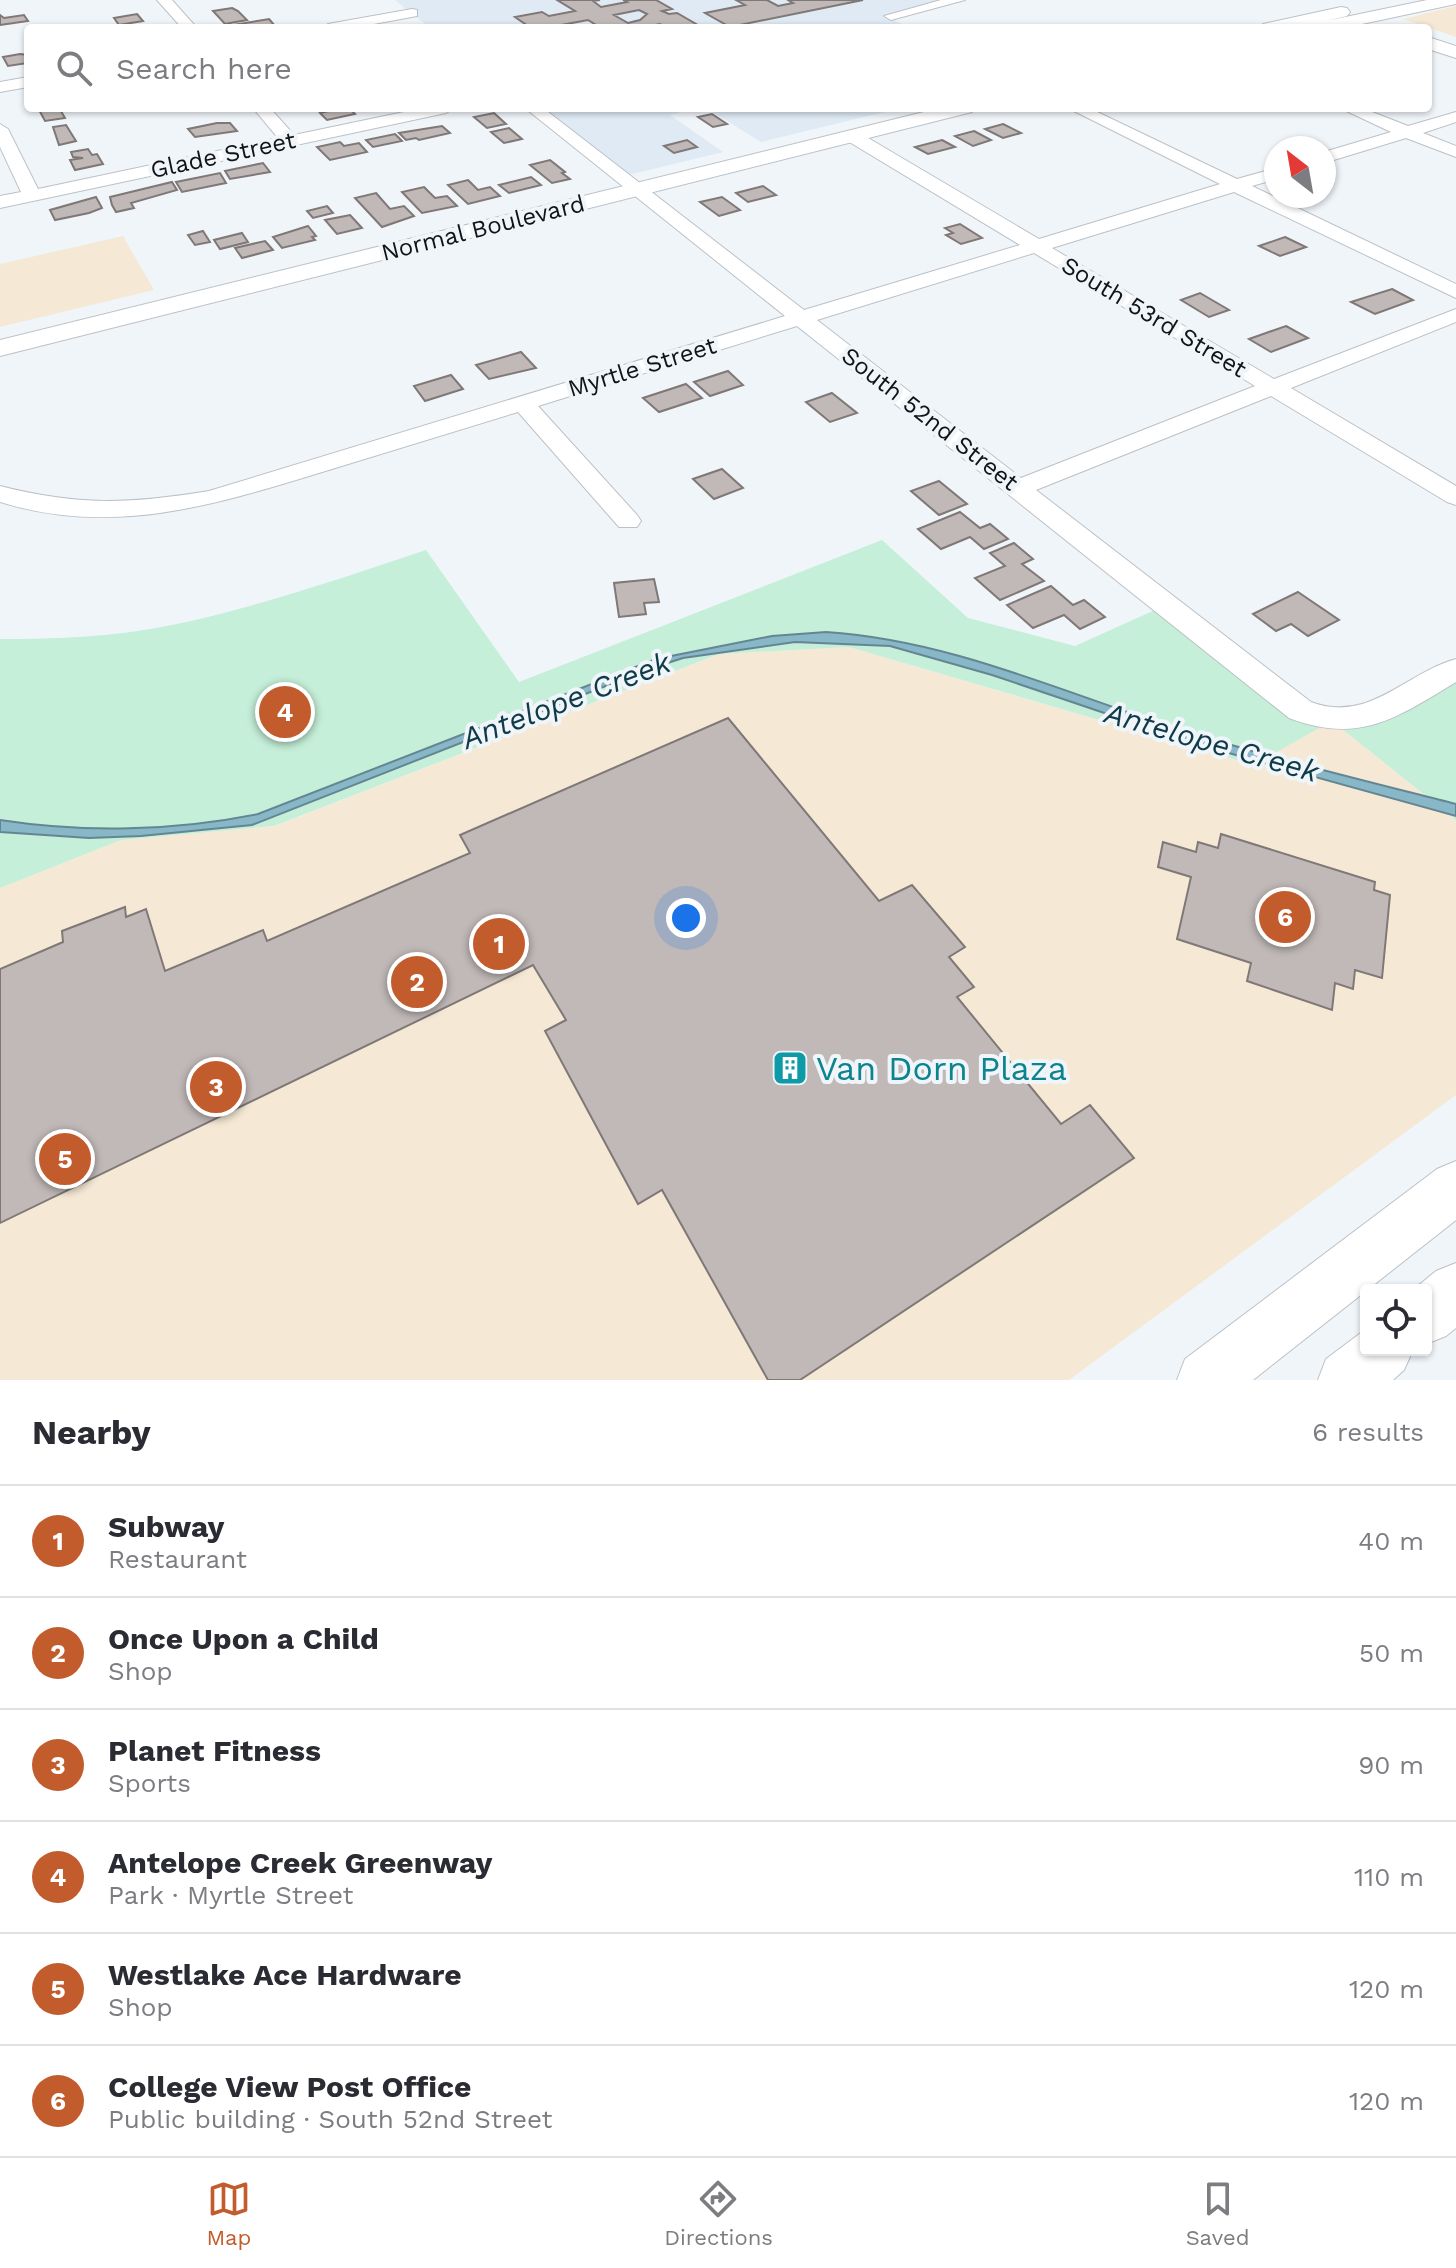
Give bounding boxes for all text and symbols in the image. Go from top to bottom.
search box [24,24,1432,112]
icon: search [52,46,96,90]
text: Search here [116,51,292,86]
street label: Glade Street [148,126,298,184]
north arrow [1264,136,1336,208]
street label: Normal Boulevard [378,189,588,267]
street label: South 53rd Street [1057,251,1251,383]
street label: Myrtle Street [564,331,720,403]
street label: South 52nd Street [836,341,1024,497]
water label: Antelope Creek [455,644,677,757]
pin: 4 [259,682,311,742]
water label: Antelope Creek [1099,694,1324,790]
pin: 6 [1259,887,1311,947]
your location [666,898,706,938]
pin: 1 [473,914,525,974]
pin: 2 [391,952,443,1012]
place label: Van Dorn Plaza [816,1048,1067,1088]
building icon: Van Dorn Plaza [771,1049,809,1087]
pin: 3 [190,1057,242,1117]
pin: 5 [39,1129,91,1189]
map controls [1360,1284,1432,1356]
button: locate [1360,1284,1432,1356]
text: Nearby [32,1412,151,1452]
text: 6 results [1312,1417,1424,1447]
text: Subway [108,1509,224,1544]
text: 1 [52,1526,64,1556]
text: 40 m [1358,1526,1424,1556]
text: Restaurant [108,1544,247,1574]
text: Once Upon a Child [108,1621,379,1656]
text: 2 [50,1638,66,1668]
text: 50 m [1359,1638,1424,1668]
text: Shop [108,1656,173,1686]
text: Planet Fitness [108,1733,321,1768]
text: 3 [50,1750,66,1780]
text: 90 m [1358,1750,1424,1780]
text: Sports [108,1768,191,1798]
text: Antelope Creek Greenway [108,1845,492,1880]
text: 4 [50,1862,66,1892]
text: 110 m [1354,1862,1424,1892]
text: Park · Myrtle Street [108,1880,353,1910]
text: Westlake Ace Hardware [108,1957,462,1992]
text: 5 [50,1974,66,2004]
text: 120 m [1349,1974,1424,2004]
text: Shop [108,1992,173,2022]
text: College View Post Office [108,2069,471,2104]
text: 6 [50,2086,66,2116]
text: 120 m [1349,2086,1424,2116]
text: Public building · South 52nd Street [108,2104,552,2134]
tab: Map [206,2177,251,2250]
tab: Directions [664,2177,773,2250]
tab: Saved [1186,2177,1250,2250]

